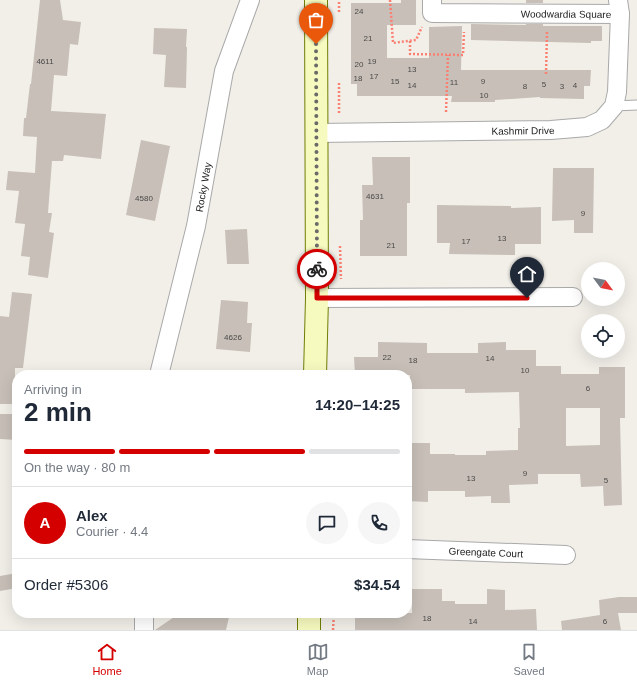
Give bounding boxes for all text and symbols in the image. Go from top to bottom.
pin [299,3,333,44]
house number: 24 [355,7,364,16]
street label: Woodwardia Square [521,8,612,20]
icon: bag [305,9,327,31]
house number: 21 [364,34,373,43]
house number: 4611 [36,57,54,66]
house number: 19 [368,57,377,66]
house number: 20 [355,60,364,69]
house number: 13 [408,65,417,74]
house number: 17 [370,72,379,81]
house number: 18 [354,74,363,83]
house number: 15 [391,77,400,86]
house number: 9 [481,77,486,86]
house number: 11 [450,78,459,87]
house number: 5 [542,80,547,89]
house number: 14 [408,81,417,90]
house number: 4 [573,81,578,90]
house number: 8 [523,82,528,91]
house number: 3 [560,82,565,91]
house number: 10 [480,91,489,100]
street label: Kashmir Drive [491,125,555,137]
street label: Rocky Way [194,162,213,213]
house number: 4631 [366,192,384,201]
house number: 4580 [135,194,153,203]
house number: 9 [581,209,586,218]
house number: 13 [498,234,507,243]
house number: 17 [462,237,471,246]
house number: 21 [387,241,396,250]
courier [297,249,337,289]
pin [510,257,544,298]
icon: bike [306,258,328,280]
north arrow [581,262,625,306]
map controls [581,262,625,358]
icon: home [516,263,538,285]
button: locate [581,314,625,358]
house number: 4626 [224,333,242,342]
house number: 22 [383,353,392,362]
house number: 14 [486,354,495,363]
house number: 18 [409,356,418,365]
house number: 10 [521,366,530,375]
text: Arriving in [24,382,82,397]
house number: 6 [586,384,591,393]
text: 14:20–14:25 [315,396,400,413]
text: 2 min [24,397,92,427]
text: On the way · 80 m [24,460,130,475]
house number: 9 [523,469,528,478]
house number: 13 [467,474,476,483]
house number: 5 [604,476,609,485]
button: chat [306,502,348,544]
button: phone [358,502,400,544]
text: Alex [76,507,108,524]
text: A [40,514,50,531]
text: Courier · 4.4 [76,524,148,539]
street label: Greengate Court [448,546,524,559]
text: Order #5306 [24,576,108,593]
text: $34.54 [354,576,400,593]
house number: 18 [423,614,432,623]
house number: 14 [469,617,478,626]
house number: 6 [603,617,608,626]
tab: Home [92,641,122,677]
tab: Map [307,641,329,677]
tab: Saved [513,641,545,677]

